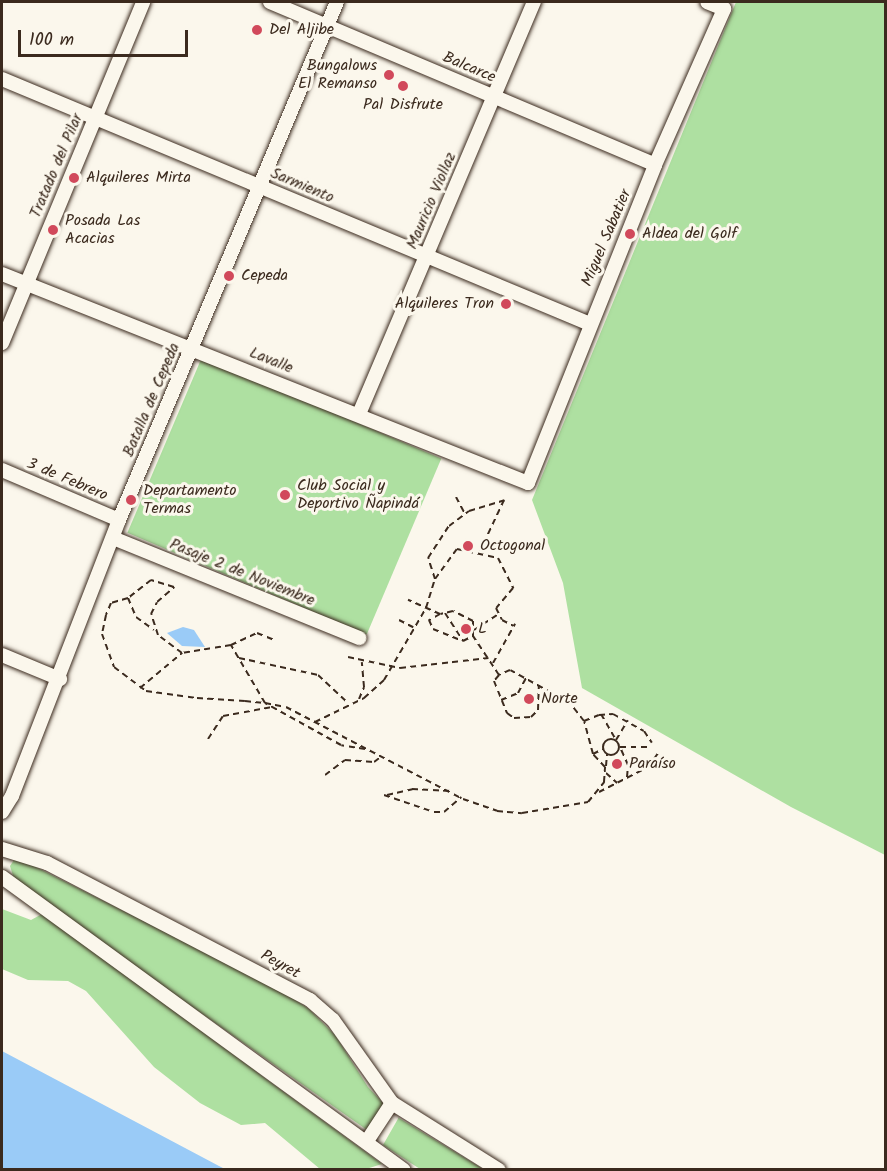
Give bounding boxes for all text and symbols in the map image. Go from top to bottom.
scale bar [21,18,190,56]
place label: Del Aljibe [269,20,334,40]
marker: Del Aljibe [250,23,264,37]
text: 100 m [29,26,74,55]
street label: Balcarce [440,48,498,88]
place label: Bungalows El Remanso [298,56,377,94]
marker: Bungalows El Remanso [382,68,396,82]
marker: Pal Disfrute [396,79,410,93]
place label: Pal Disfrute [363,95,443,115]
street label: Tratado del Pilar [26,111,88,221]
street label: Mauricio Viollaz [403,150,461,252]
street label: Sarmiento [267,164,337,208]
place label: Alquileres Mirta [86,168,191,188]
marker: Alquileres Mirta [67,171,81,185]
street label: Miguel Sabatier [578,187,636,289]
place label: Posada Las Acacias [65,211,140,249]
marker: Posada Las Acacias [46,223,60,237]
place label: Aldea del Golf [642,224,737,244]
marker: Aldea del Golf [623,227,637,241]
place label: Cepeda [241,266,288,286]
marker: Cepeda [222,269,236,283]
place label: Alquileres Tron [395,294,494,314]
marker: Alquileres Tron [499,297,513,311]
street label: Batalla de Cepeda [119,340,185,460]
street label: Lavalle [246,344,296,378]
street label: 3 de Febrero [24,454,110,506]
place label: Club Social y Deportivo Ñapindá [297,476,419,514]
place label: Departamento Termas [143,481,237,519]
marker: Club Social y Deportivo Ñapindá [278,488,292,502]
marker: Departamento Termas [124,493,138,507]
street label: Pasaje 2 de Noviembre [167,535,317,611]
place label: Octogonal [480,536,545,556]
marker: Octogonal [461,539,475,553]
place label: L [478,619,487,639]
marker: L [459,622,473,636]
place label: Norte [541,689,578,709]
marker: Norte [522,692,536,706]
place label: Paraíso [629,754,676,774]
marker: Paraíso [610,757,624,771]
street label: Peyret [257,946,303,984]

